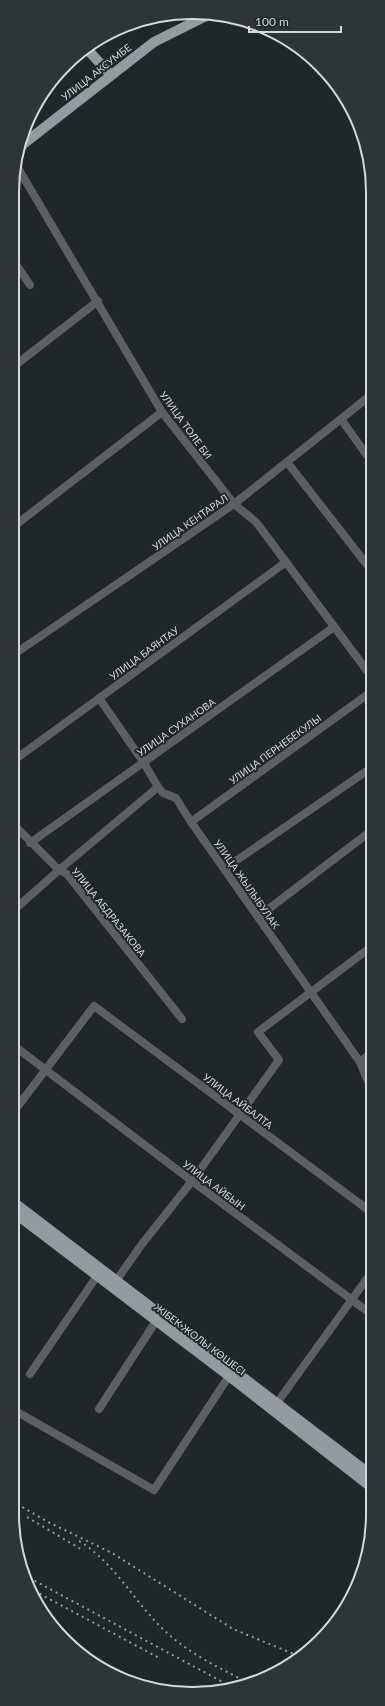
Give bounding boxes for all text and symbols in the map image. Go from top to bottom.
scale bar [249,8,341,34]
text: 100 m [255,14,289,29]
street label: УЛИЦА АКСУМБЕ [59,41,133,103]
street label: УЛИЦА ТОЛЕ БИ [157,389,215,461]
street label: УЛИЦА КЕНТАРАЛ [150,491,230,553]
street label: УЛИЦА БАЯНТАУ [107,623,182,682]
street label: УЛИЦА СУХАНОВА [135,695,218,758]
street label: УЛИЦА ПЕРНЕБЕКУЛЫ [227,712,323,786]
street label: УЛИЦА ЖЫЛЫБУЛАК [212,837,282,931]
street label: УЛИЦА АБДРАЗАКОВА [70,865,149,959]
street label: УЛИЦА АЙБАЛТА [201,1071,275,1131]
street label: УЛИЦА АЙБЫН [180,1158,248,1212]
street label: ЖІБЕК ЖОЛЫ КӨШЕСІ [152,1301,248,1377]

